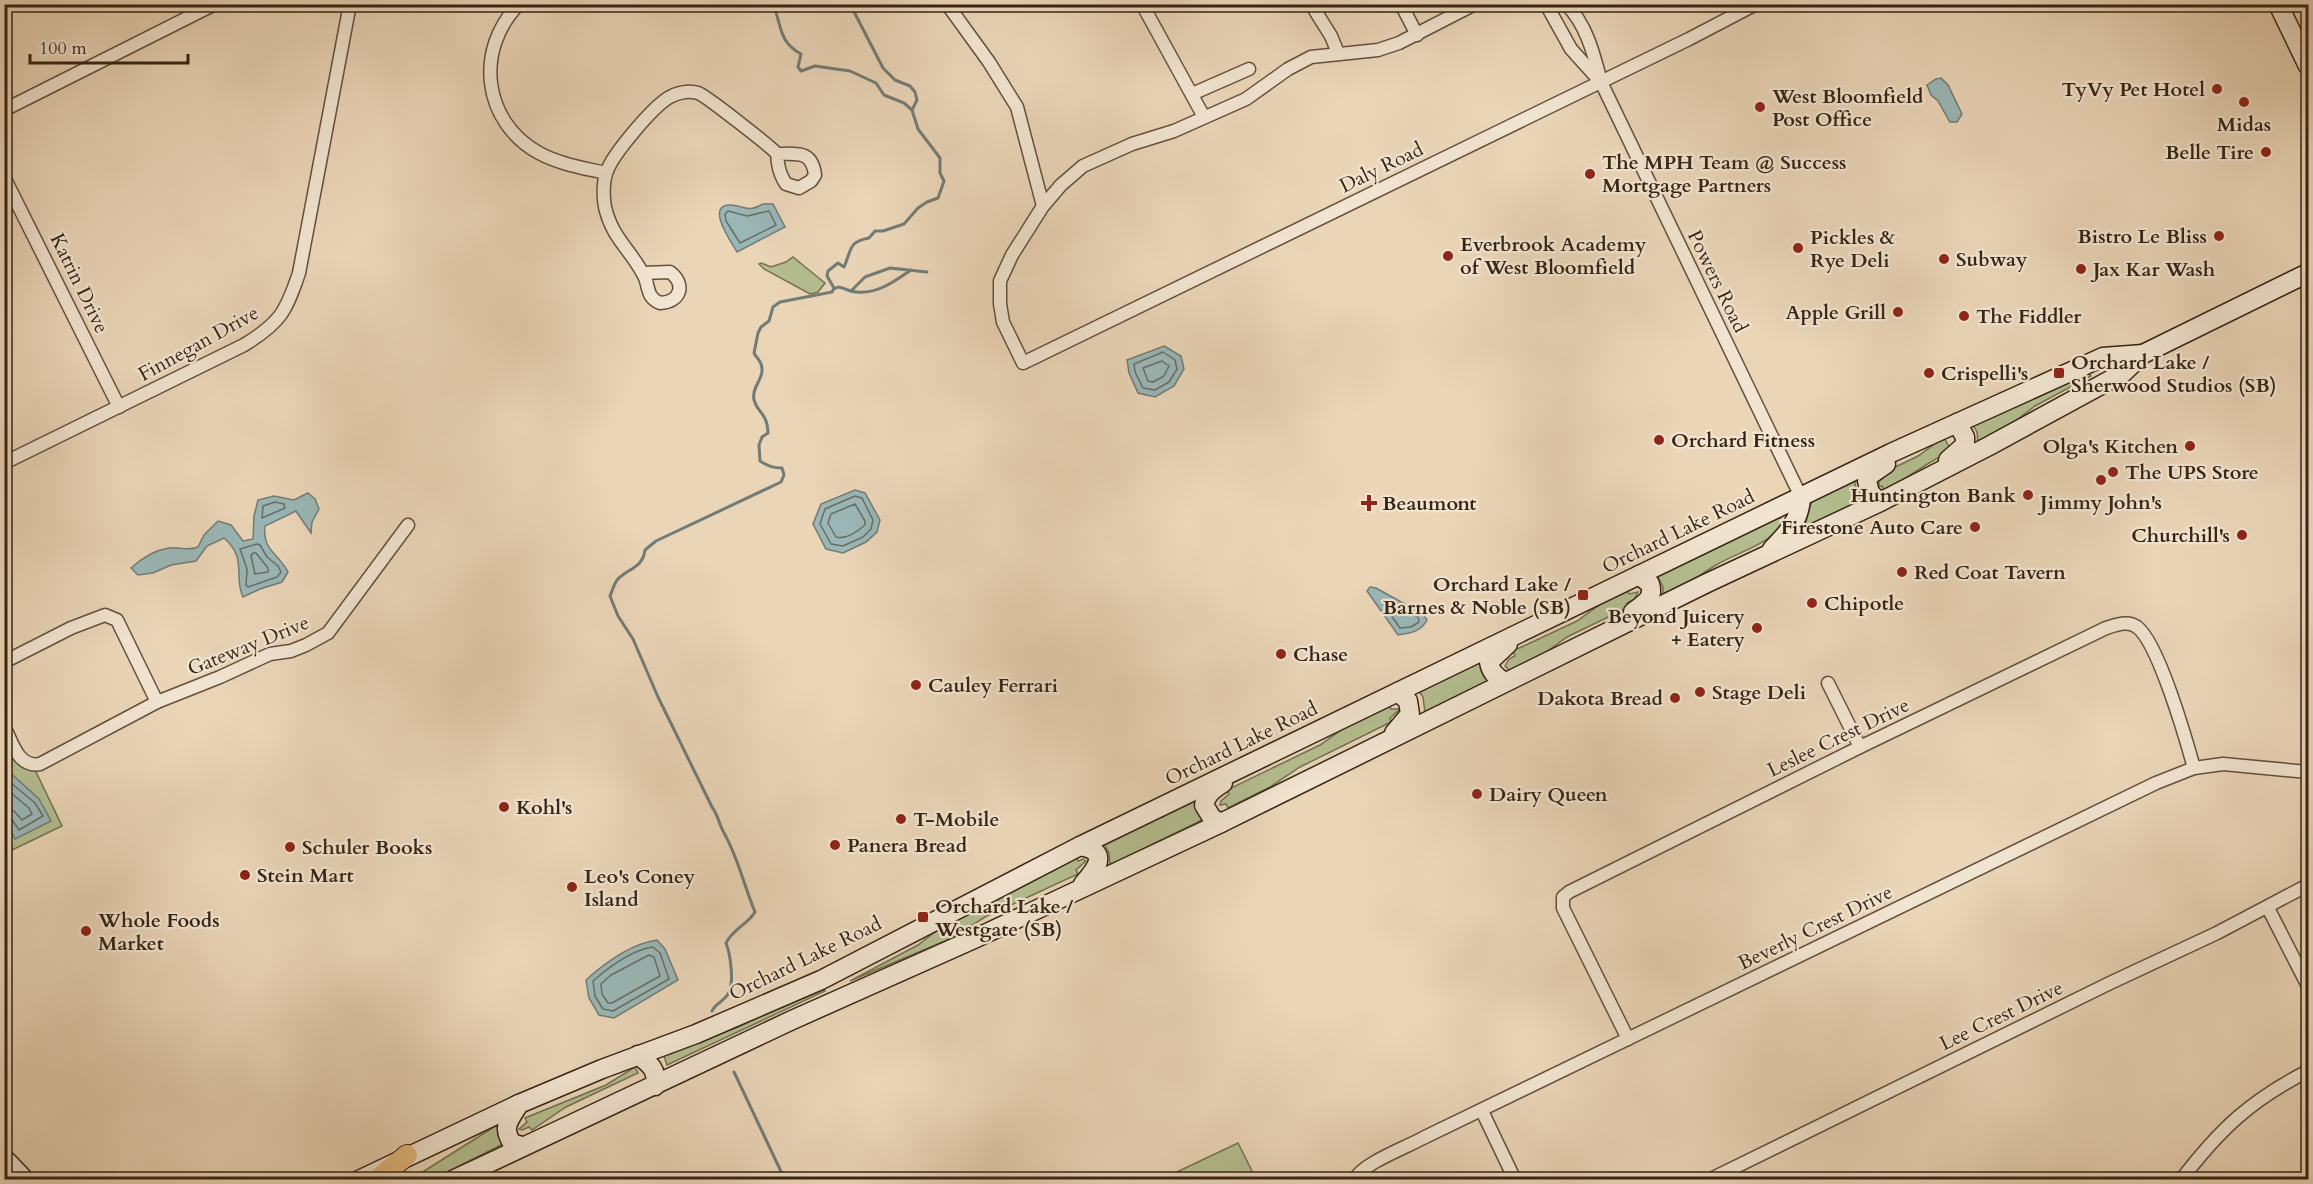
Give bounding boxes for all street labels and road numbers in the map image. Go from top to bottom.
street label: Daly Road [1335,135,1428,199]
street label: Powers Road [1681,225,1754,337]
street label: Katrin Drive [44,229,115,338]
street label: Finnegan Drive [133,299,263,388]
street label: Orchard Lake Road [1597,483,1759,580]
street label: Gateway Drive [183,609,313,682]
street label: Leslee Crest Drive [1763,691,1914,784]
street label: Orchard Lake Road [1160,695,1322,792]
street label: Beverly Crest Drive [1734,878,1897,977]
street label: Orchard Lake Road [724,910,886,1007]
street label: Lee Crest Drive [1935,974,2067,1057]

